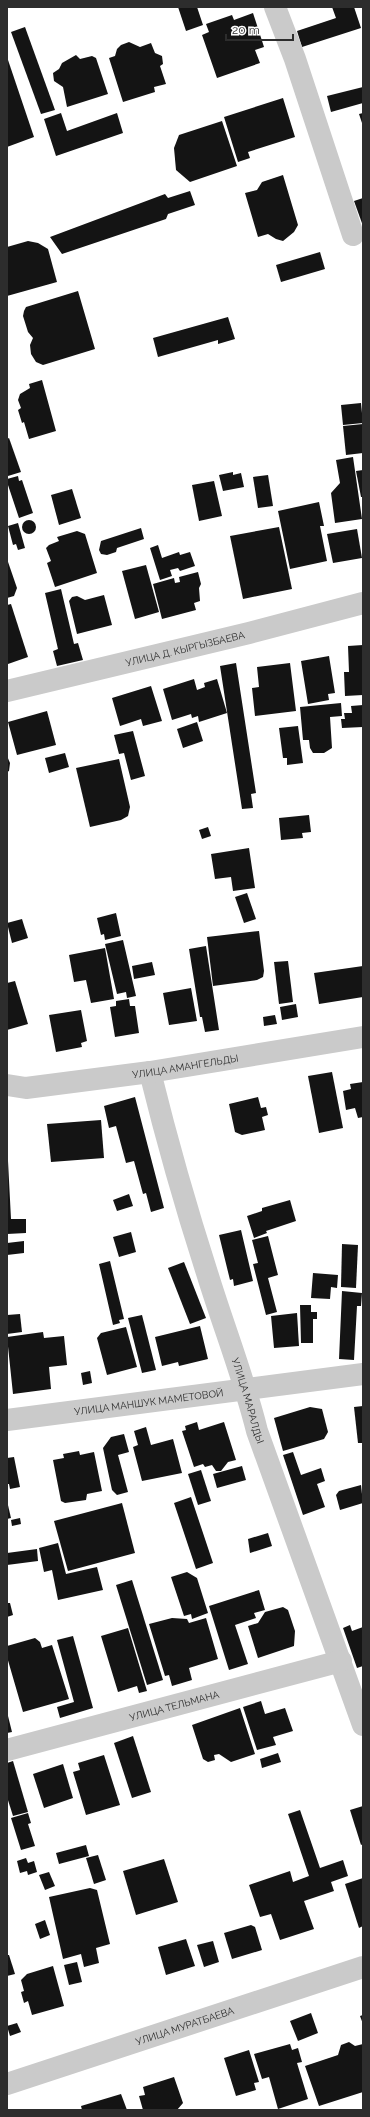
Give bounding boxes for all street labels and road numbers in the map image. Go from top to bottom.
street label: УЛИЦА Д. КЫРГЫЗБАЕВА [124,629,246,668]
street label: УЛИЦА АМАНГЕЛЬДЫ [132,1053,239,1080]
street label: УЛИЦА МАРАЛДЫ [230,1356,266,1445]
street label: УЛИЦА МАНШУК МАМЕТОВОЙ [74,1387,224,1417]
street label: УЛИЦА ТЕЛЬМАНА [128,1689,221,1723]
street label: УЛИЦА МУРАТБАЕВА [134,2005,236,2047]

